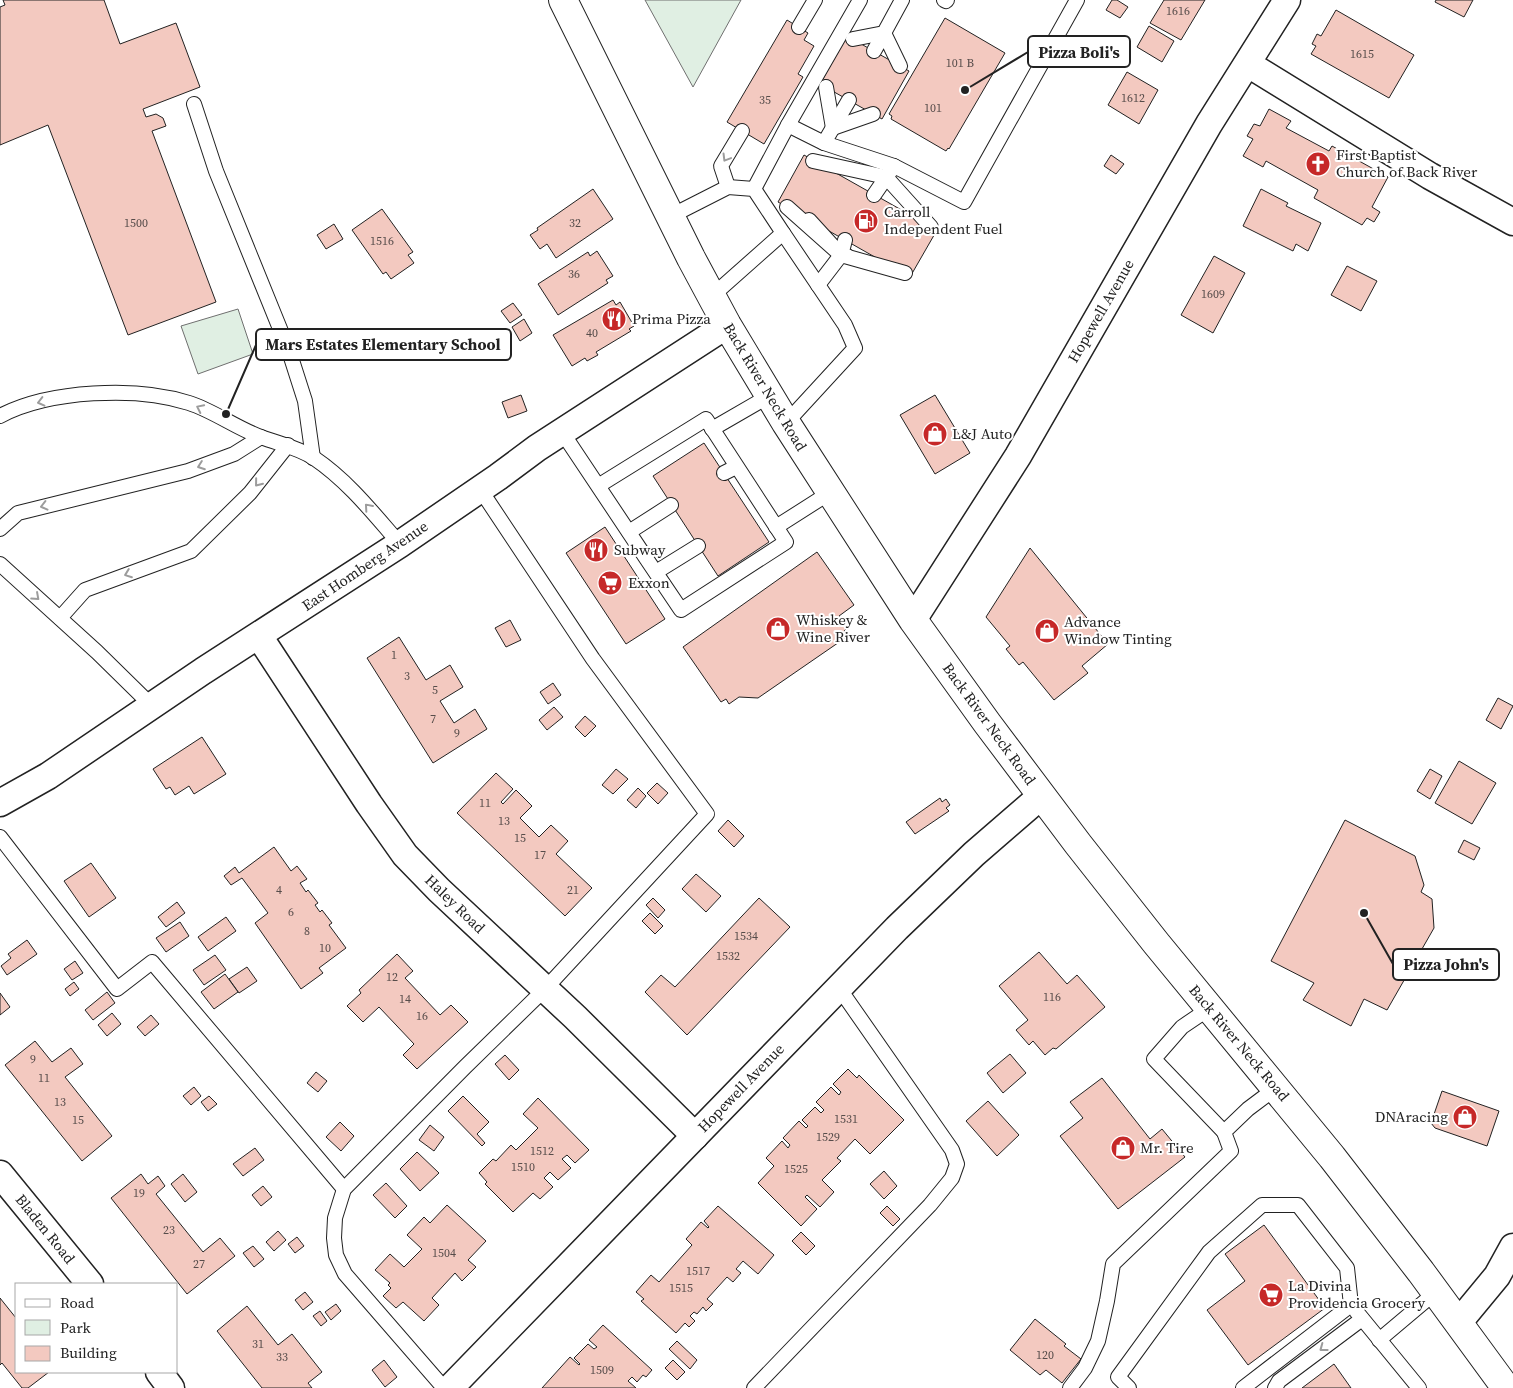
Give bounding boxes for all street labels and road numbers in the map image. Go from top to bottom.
street label: Hopewell Avenue [1062,255,1139,366]
street label: Back River Neck Road [719,319,812,455]
street label: East Homberg Avenue [298,515,432,616]
street label: Back River Neck Road [938,658,1041,789]
street label: Haley Road [421,870,490,938]
street label: Back River Neck Road [1184,980,1295,1106]
street label: Hopewell Avenue [693,1038,789,1137]
street label: Bladen Road [11,1189,80,1268]

